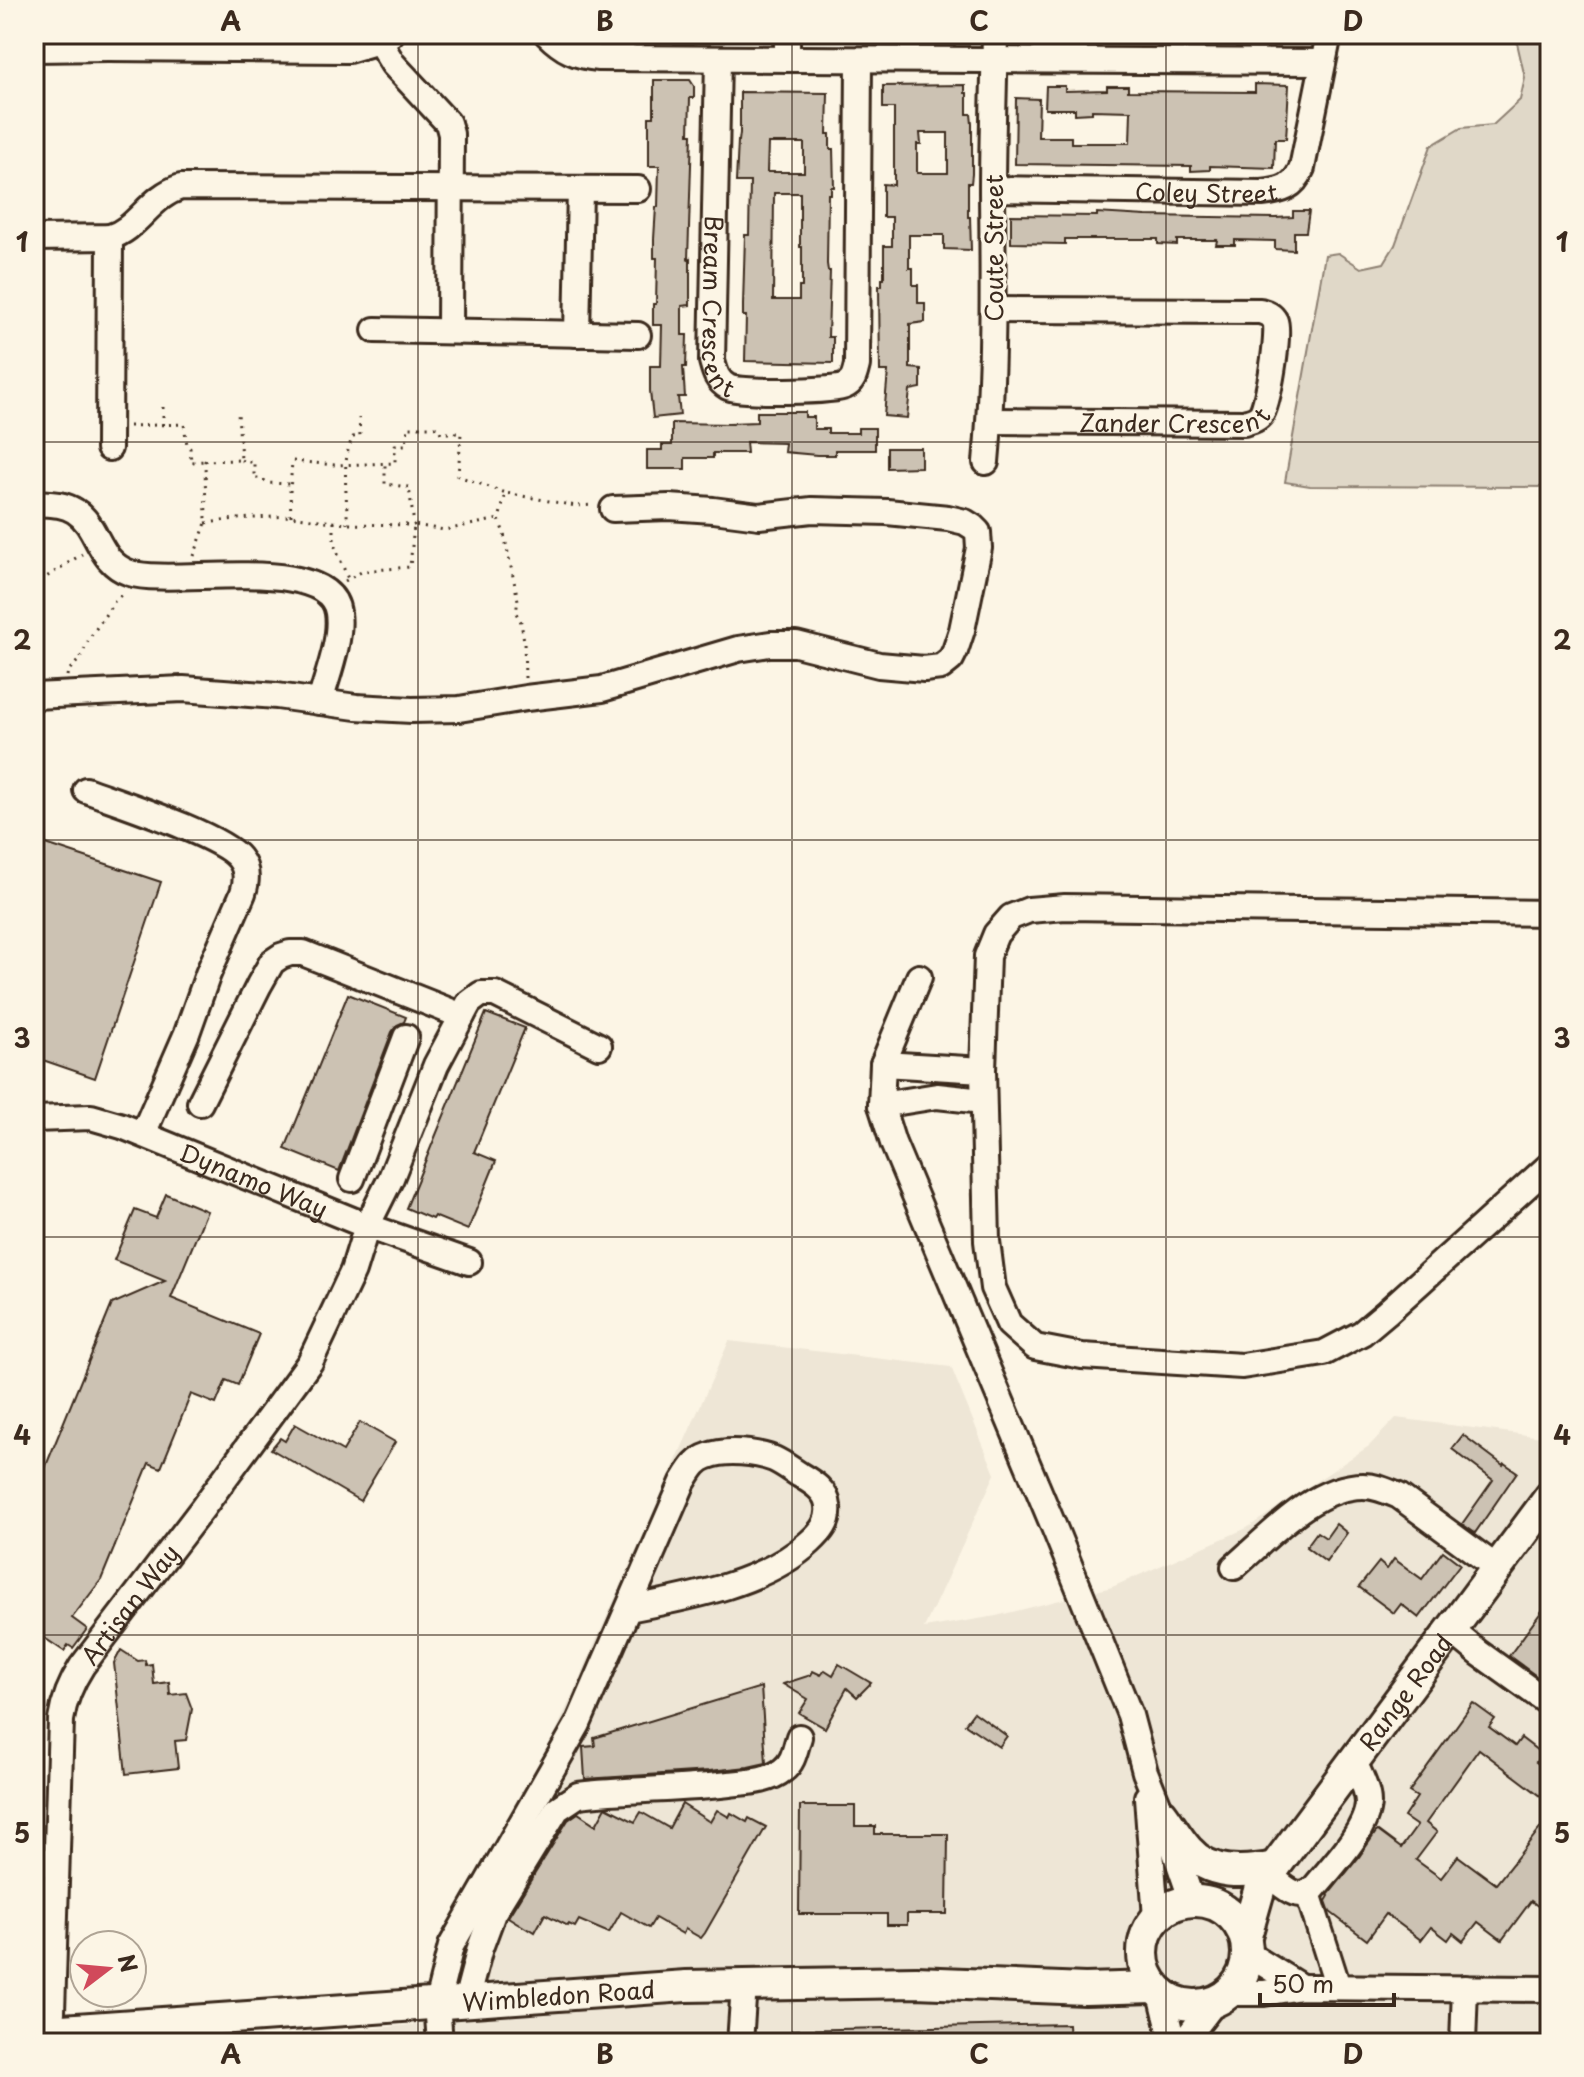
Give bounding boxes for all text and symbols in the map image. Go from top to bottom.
text: A [221,1,241,40]
text: B [596,1,614,40]
text: C [969,1,989,40]
text: D [1343,1,1363,40]
street label: Coley Street [1135,173,1281,211]
street label: Coute Street [975,174,1011,322]
street label: Bream Crescent [694,215,740,406]
text: 1 [16,222,28,261]
text: 1 [1556,222,1568,261]
street label: Zander Crescent [1079,399,1279,441]
text: 2 [13,620,31,659]
text: 2 [1553,620,1571,659]
text: 3 [13,1018,31,1057]
text: 3 [1553,1018,1571,1057]
street label: Dynamo Way [175,1134,334,1226]
text: 4 [13,1415,31,1454]
text: 4 [1553,1415,1571,1454]
street label: Artisan Way [72,1536,187,1672]
street label: Range Road [1349,1626,1461,1758]
text: 5 [14,1813,30,1852]
text: 5 [1554,1813,1570,1852]
north arrow [68,1929,148,2009]
text: N [110,1950,147,1976]
scale bar [1260,1957,1394,2007]
text: 50 m [1272,1965,1334,2001]
street label: Wimbledon Road [461,1970,656,2020]
text: A [221,2034,241,2073]
text: B [596,2034,614,2073]
text: C [969,2034,989,2073]
text: D [1343,2034,1363,2073]

